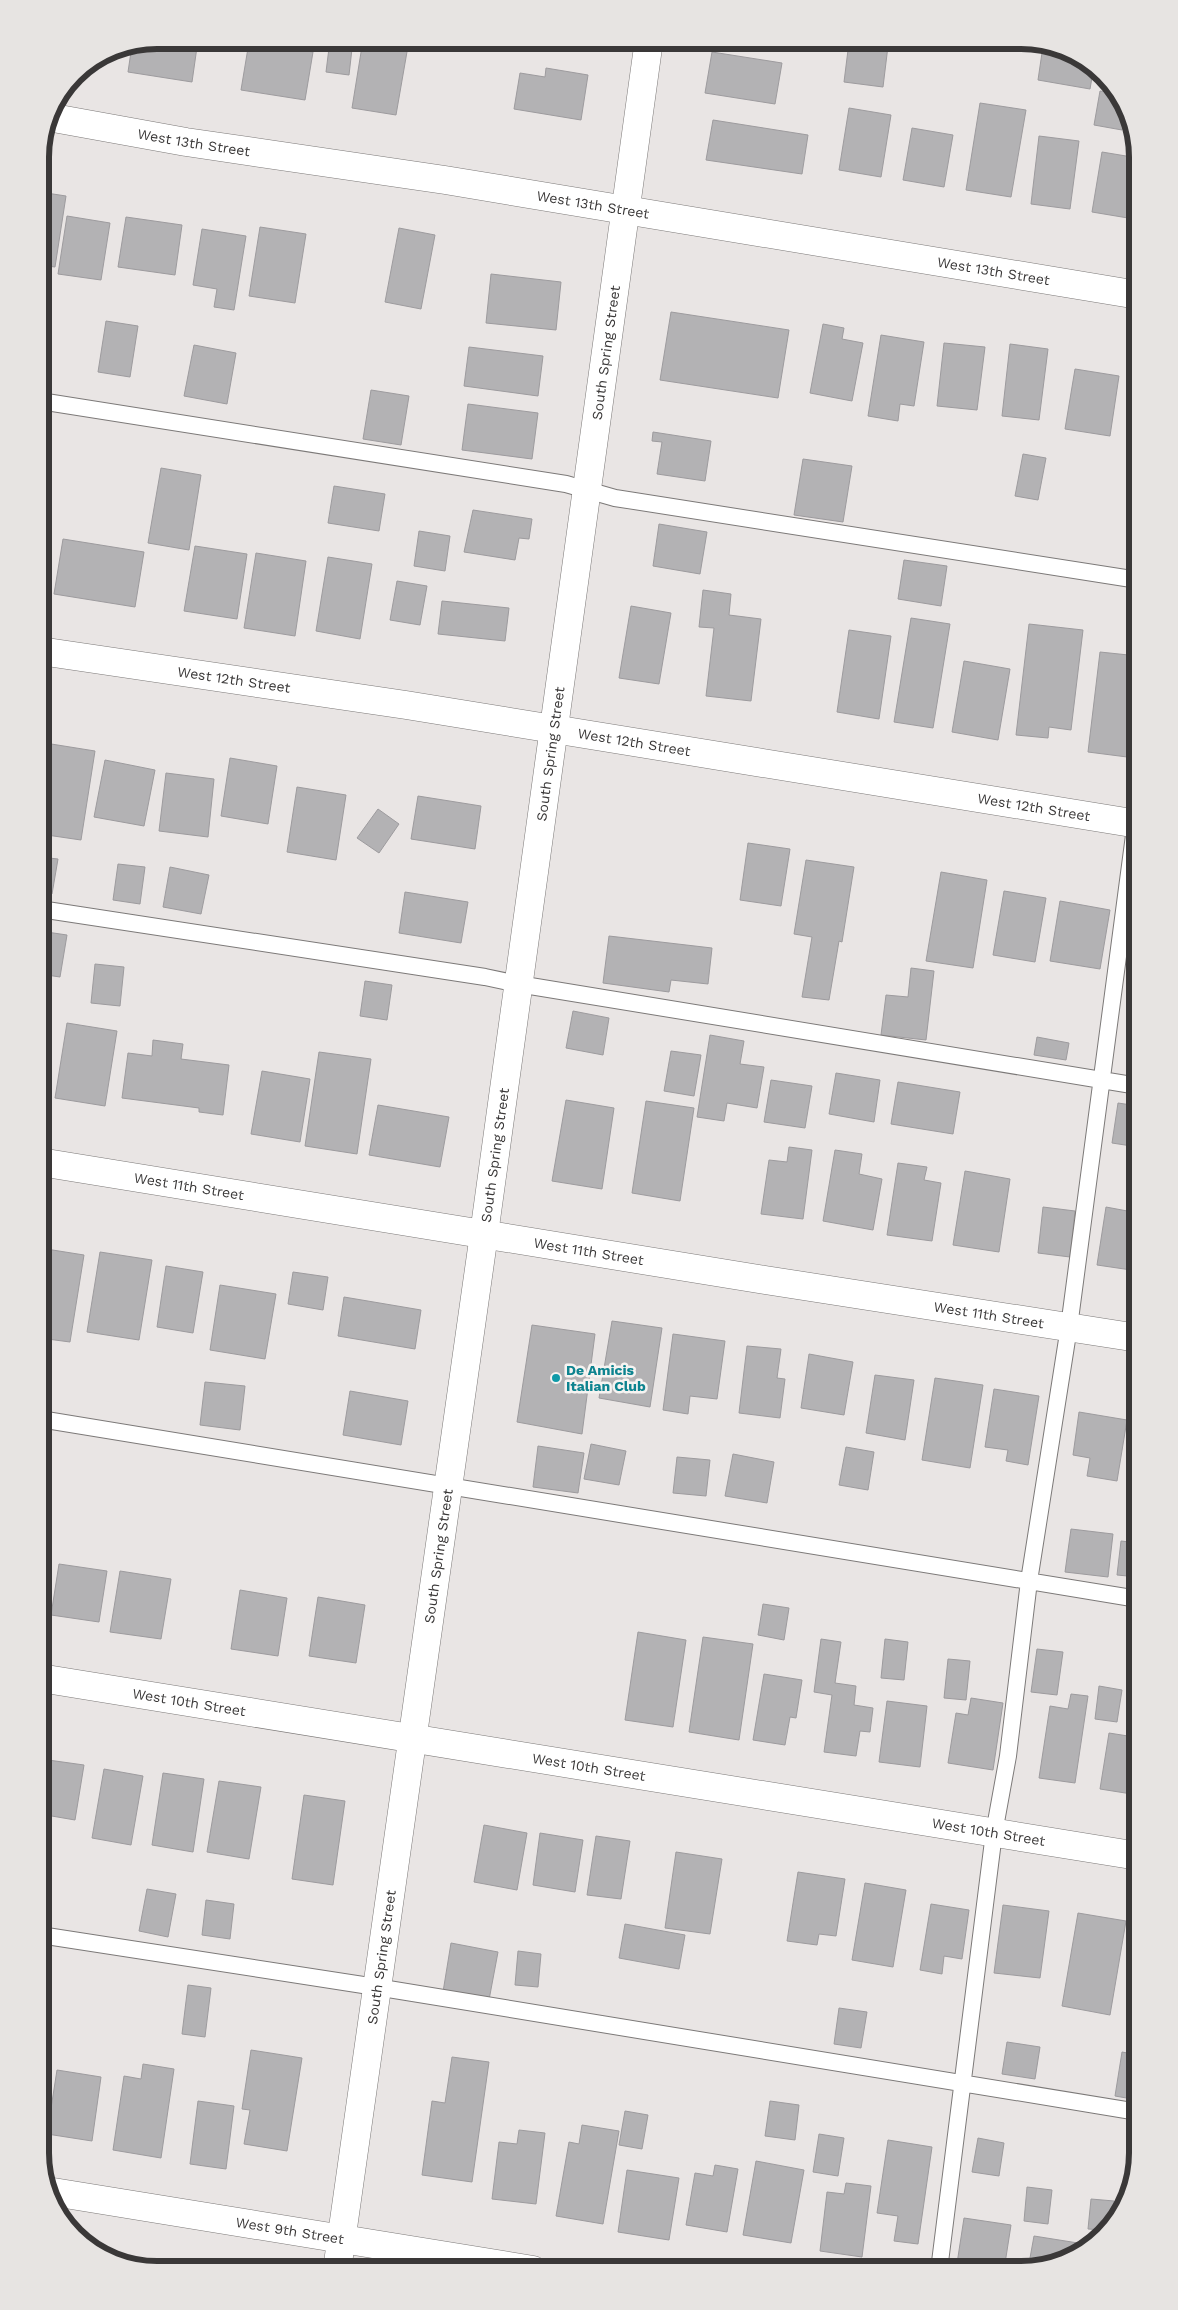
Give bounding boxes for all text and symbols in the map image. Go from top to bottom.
street label: West 13th Street [136,125,251,159]
street label: West 13th Street [535,187,651,222]
street label: West 13th Street [936,254,1051,288]
street label: South Spring Street [589,284,623,421]
street label: West 12th Street [176,663,292,696]
street label: South Spring Street [533,686,568,822]
street label: West 12th Street [577,725,692,759]
street label: West 12th Street [976,790,1091,824]
street label: South Spring Street [478,1087,512,1223]
street label: West 11th Street [133,1169,245,1203]
street label: West 11th Street [533,1234,645,1268]
street label: West 11th Street [933,1298,1045,1331]
place label: De Amicis Italian Club [566,1362,646,1394]
marker: De Amicis Italian Club [550,1372,562,1384]
street label: South Spring Street [421,1488,456,1624]
street label: West 10th Street [131,1685,247,1719]
street label: West 10th Street [531,1750,647,1784]
street label: West 10th Street [931,1815,1047,1849]
street label: South Spring Street [364,1889,399,2025]
street label: West 9th Street [235,2214,345,2247]

